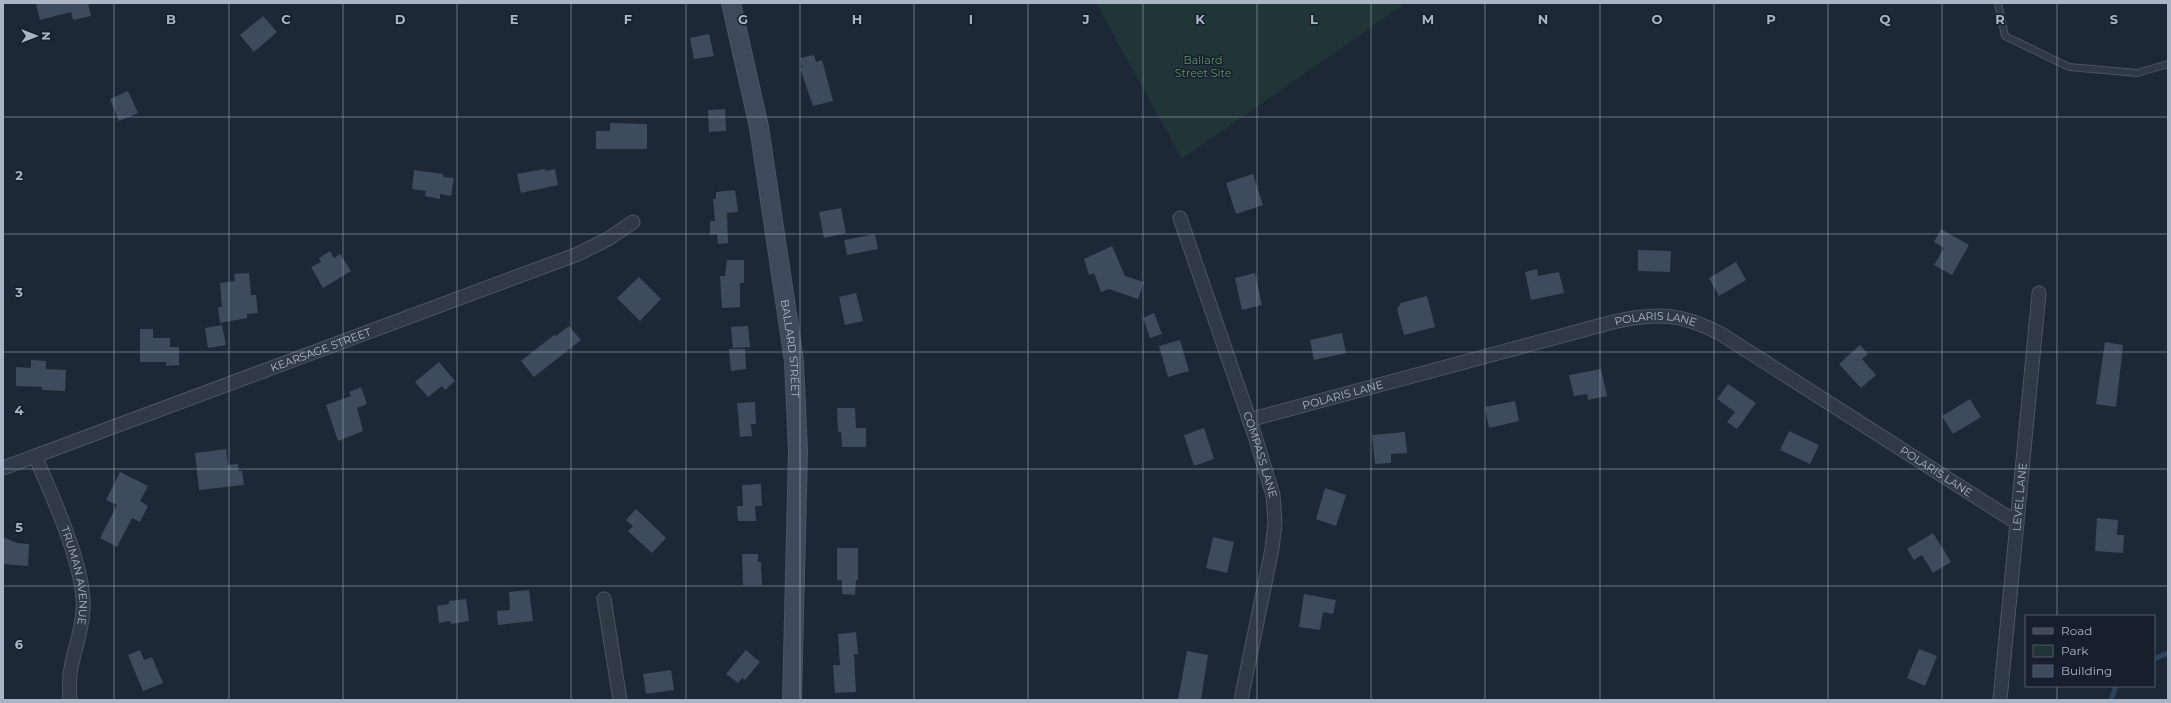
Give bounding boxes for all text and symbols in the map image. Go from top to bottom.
text: B [166,11,176,27]
text: C [281,11,291,27]
text: D [395,11,406,27]
text: E [510,11,519,27]
text: F [624,11,632,27]
text: G [738,11,748,27]
text: H [852,11,862,27]
text: I [969,11,973,27]
text: J [1081,11,1090,27]
text: K [1195,11,1205,27]
text: L [1310,11,1318,27]
text: M [1422,11,1434,27]
text: N [1538,11,1548,27]
text: O [1652,11,1663,27]
text: P [1766,11,1776,27]
text: Q [1880,11,1891,27]
text: R [1995,11,2005,27]
text: S [2110,11,2118,27]
north arrow [16,16,56,56]
text: N [39,32,53,40]
park label: Ballard Street Site [1175,53,1232,80]
text: 2 [15,167,23,183]
text: 3 [14,284,23,300]
street label: BALLARD STREET [778,298,803,399]
street label: POLARIS LANE [1613,309,1698,329]
street label: KEARSAGE STREET [268,324,374,375]
street label: POLARIS LANE [1301,377,1385,412]
text: 4 [15,402,24,418]
street label: COMPASS LANE [1240,410,1280,500]
street label: POLARIS LANE [1897,443,1975,500]
street label: LEVEL LANE [2009,462,2030,532]
text: 5 [15,519,23,535]
street label: TRUMAN AVENUE [58,524,90,626]
legend [2025,615,2155,687]
text: Road [2061,623,2092,638]
text: 6 [15,636,24,652]
text: Park [2061,643,2089,658]
text: Building [2061,663,2112,678]

